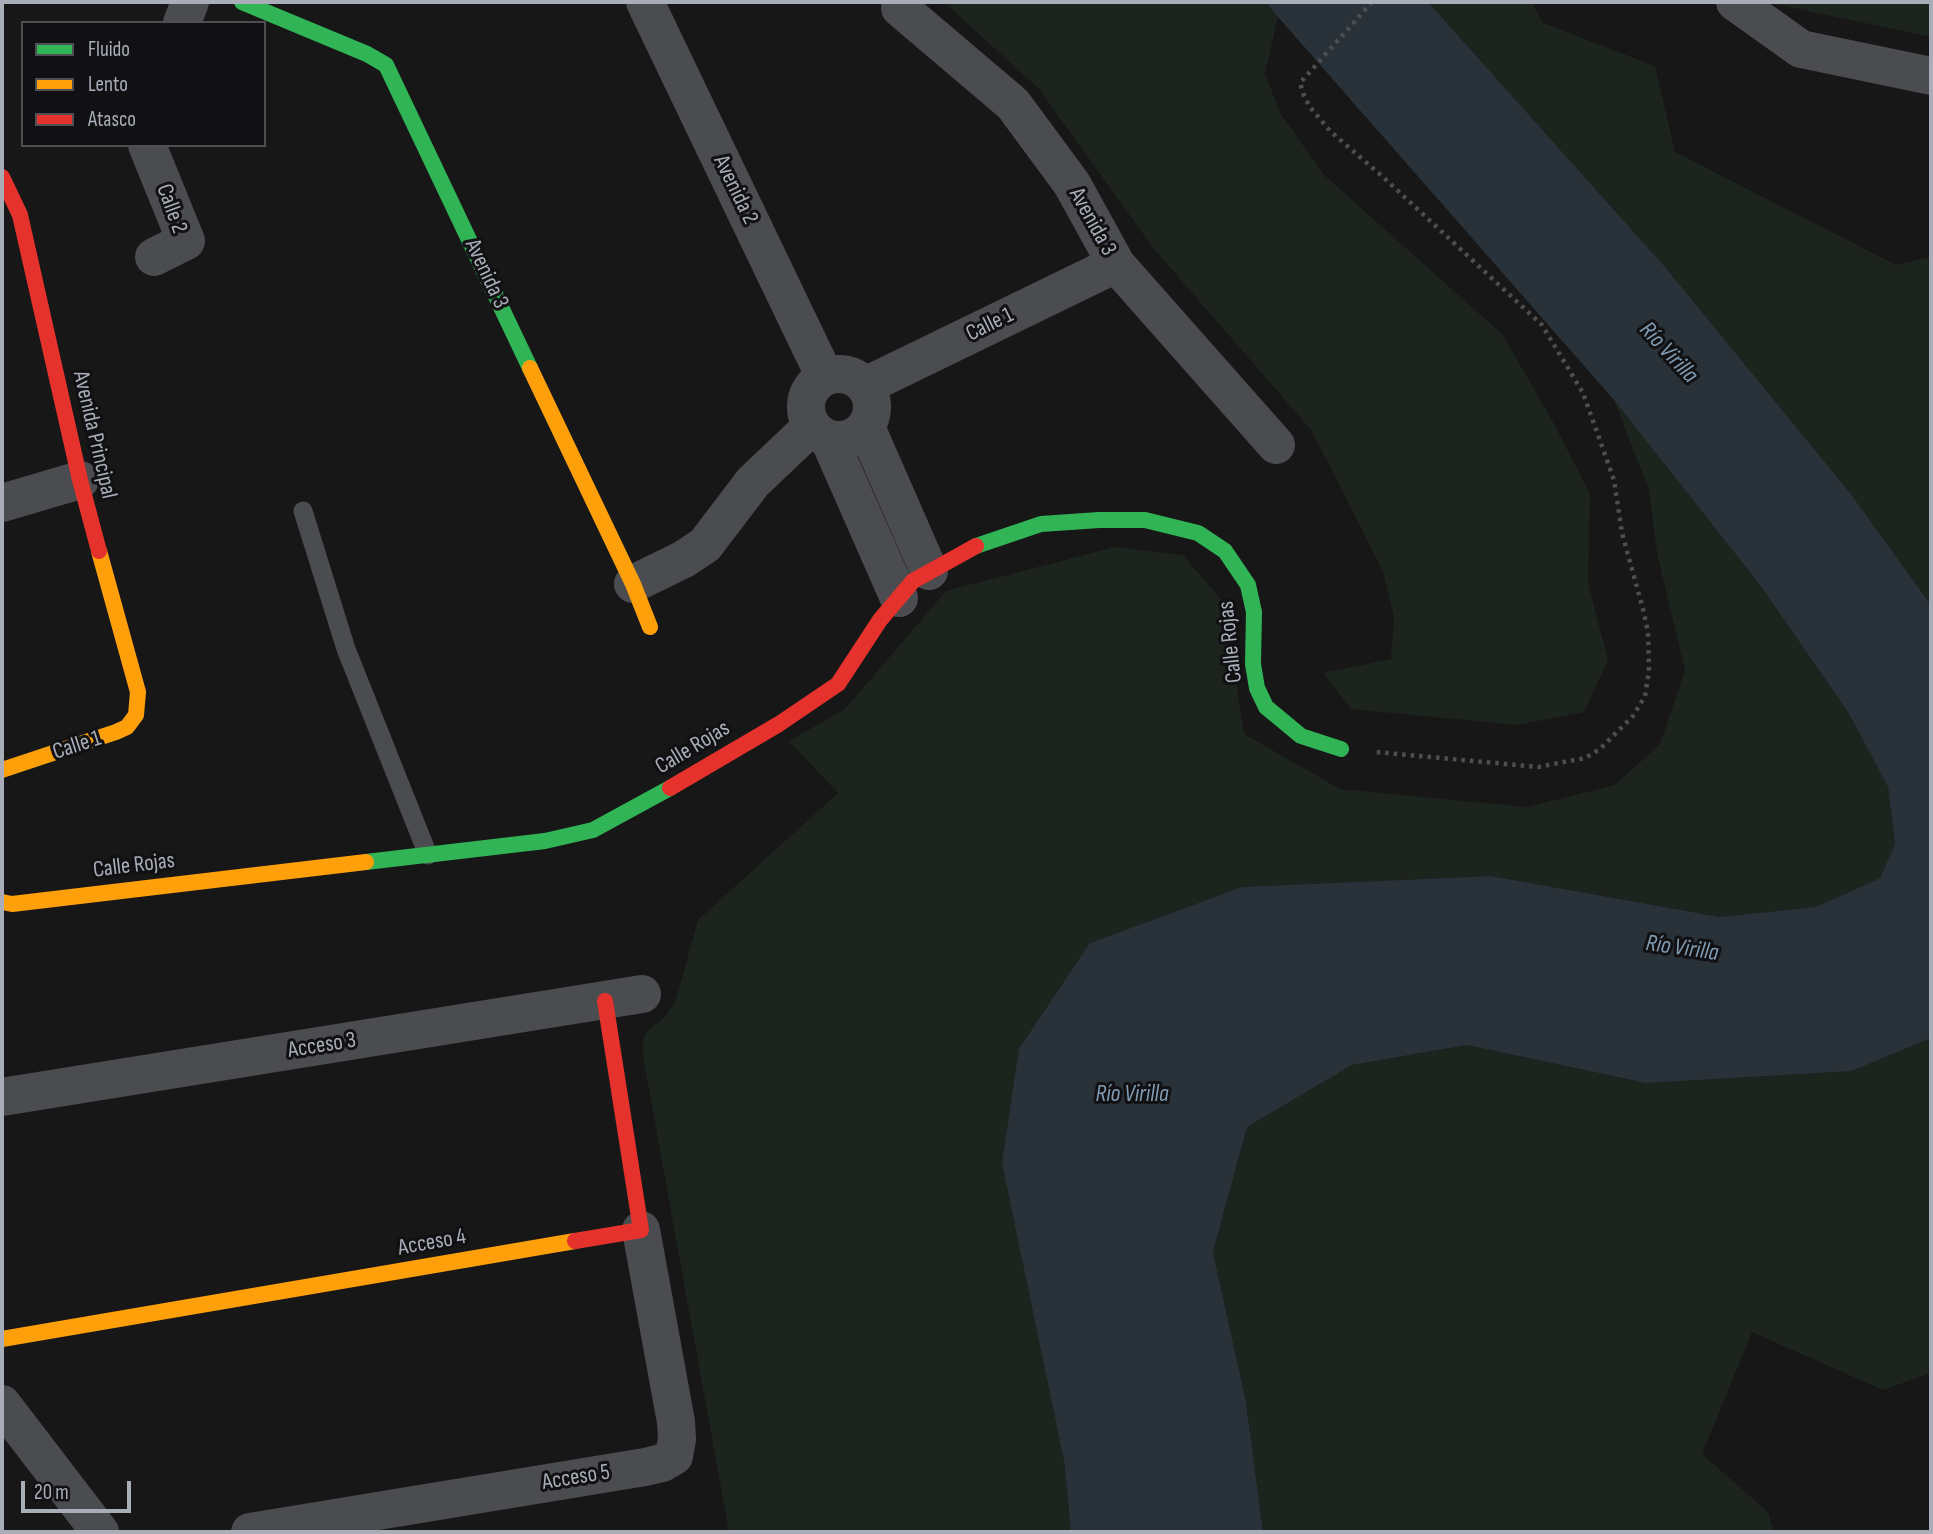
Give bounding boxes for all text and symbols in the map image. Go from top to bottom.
legend [21,21,266,147]
text: Fluido [88,37,130,62]
text: Lento [88,72,128,97]
text: Atasco [88,107,136,132]
street label: Avenida 2 [707,151,763,229]
street label: Calle 2 [149,181,193,237]
street label: Avenida 3 [1062,183,1122,261]
street label: Avenida 3 [458,235,514,313]
street label: Calle 1 [962,302,1018,348]
water label: Río Virilla [1632,316,1704,390]
street label: Avenida Principal [66,368,122,502]
street label: Calle Rojas [1213,600,1249,684]
street label: Calle Rojas [651,715,735,781]
street label: Calle 1 [49,725,105,767]
street label: Calle Rojas [92,847,176,885]
water label: Río Virilla [1644,930,1720,968]
street label: Acceso 3 [286,1027,358,1065]
water label: Río Virilla [1095,1081,1169,1109]
street label: Acceso 4 [396,1223,468,1263]
street label: Acceso 5 [540,1459,612,1497]
scale bar [24,1468,135,1512]
text: 20 m [34,1480,69,1505]

